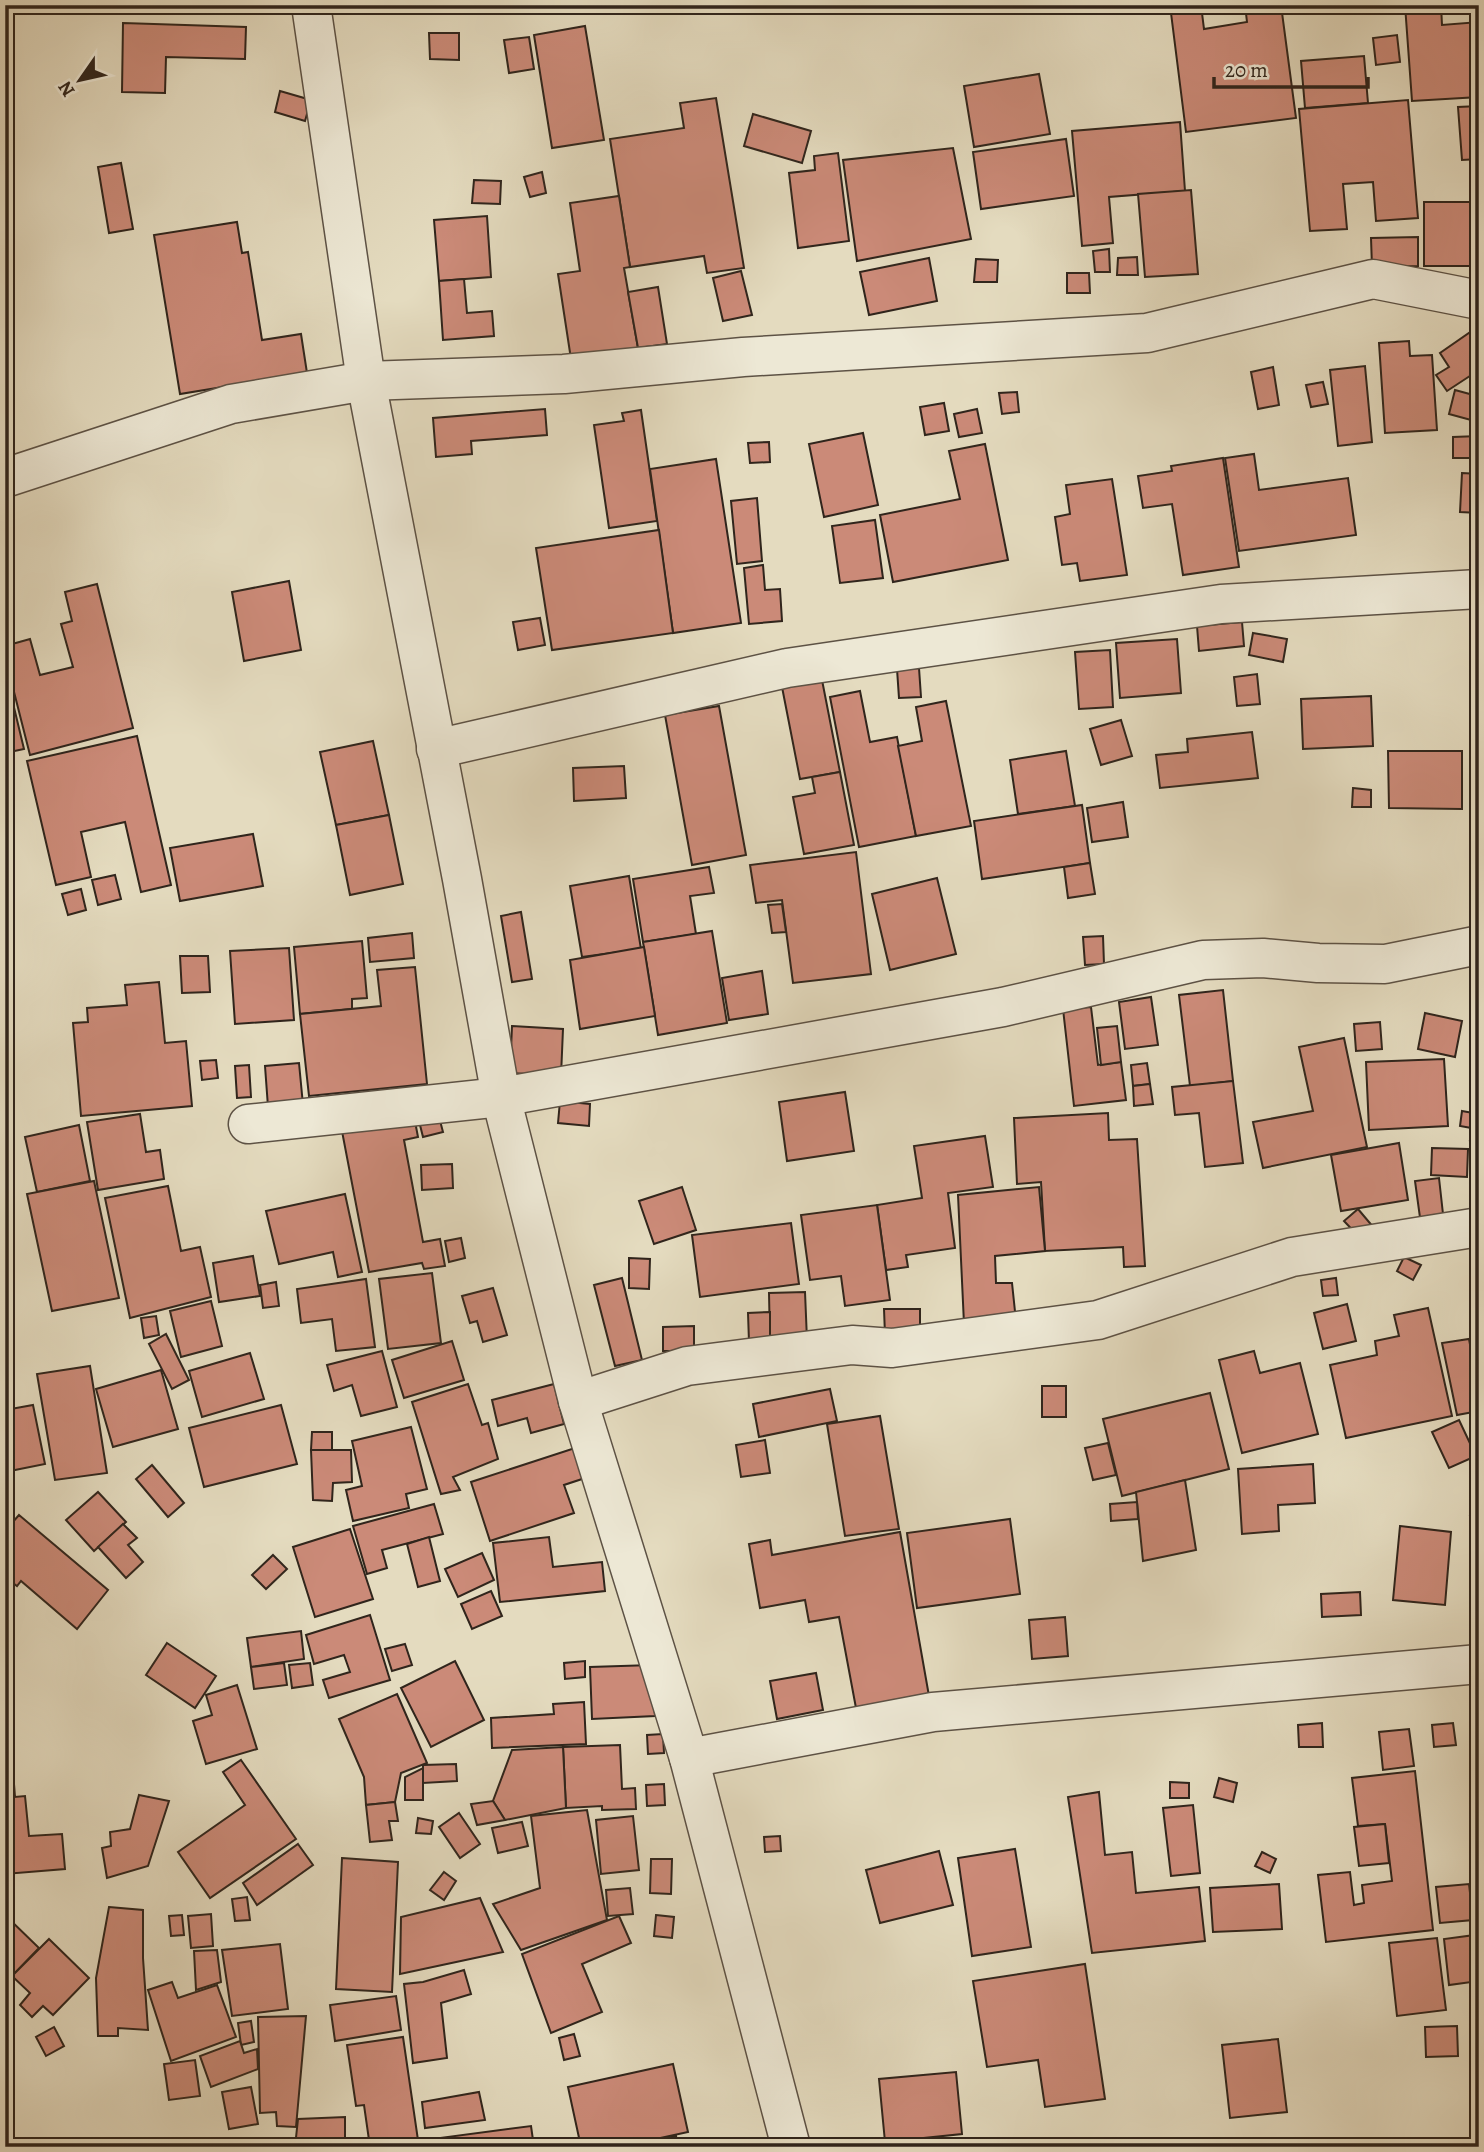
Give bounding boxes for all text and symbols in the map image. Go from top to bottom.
north arrow [46,46,116,116]
scale bar [1214,46,1368,90]
text: 20 m [1225,56,1268,84]
text: N [52,76,81,102]

